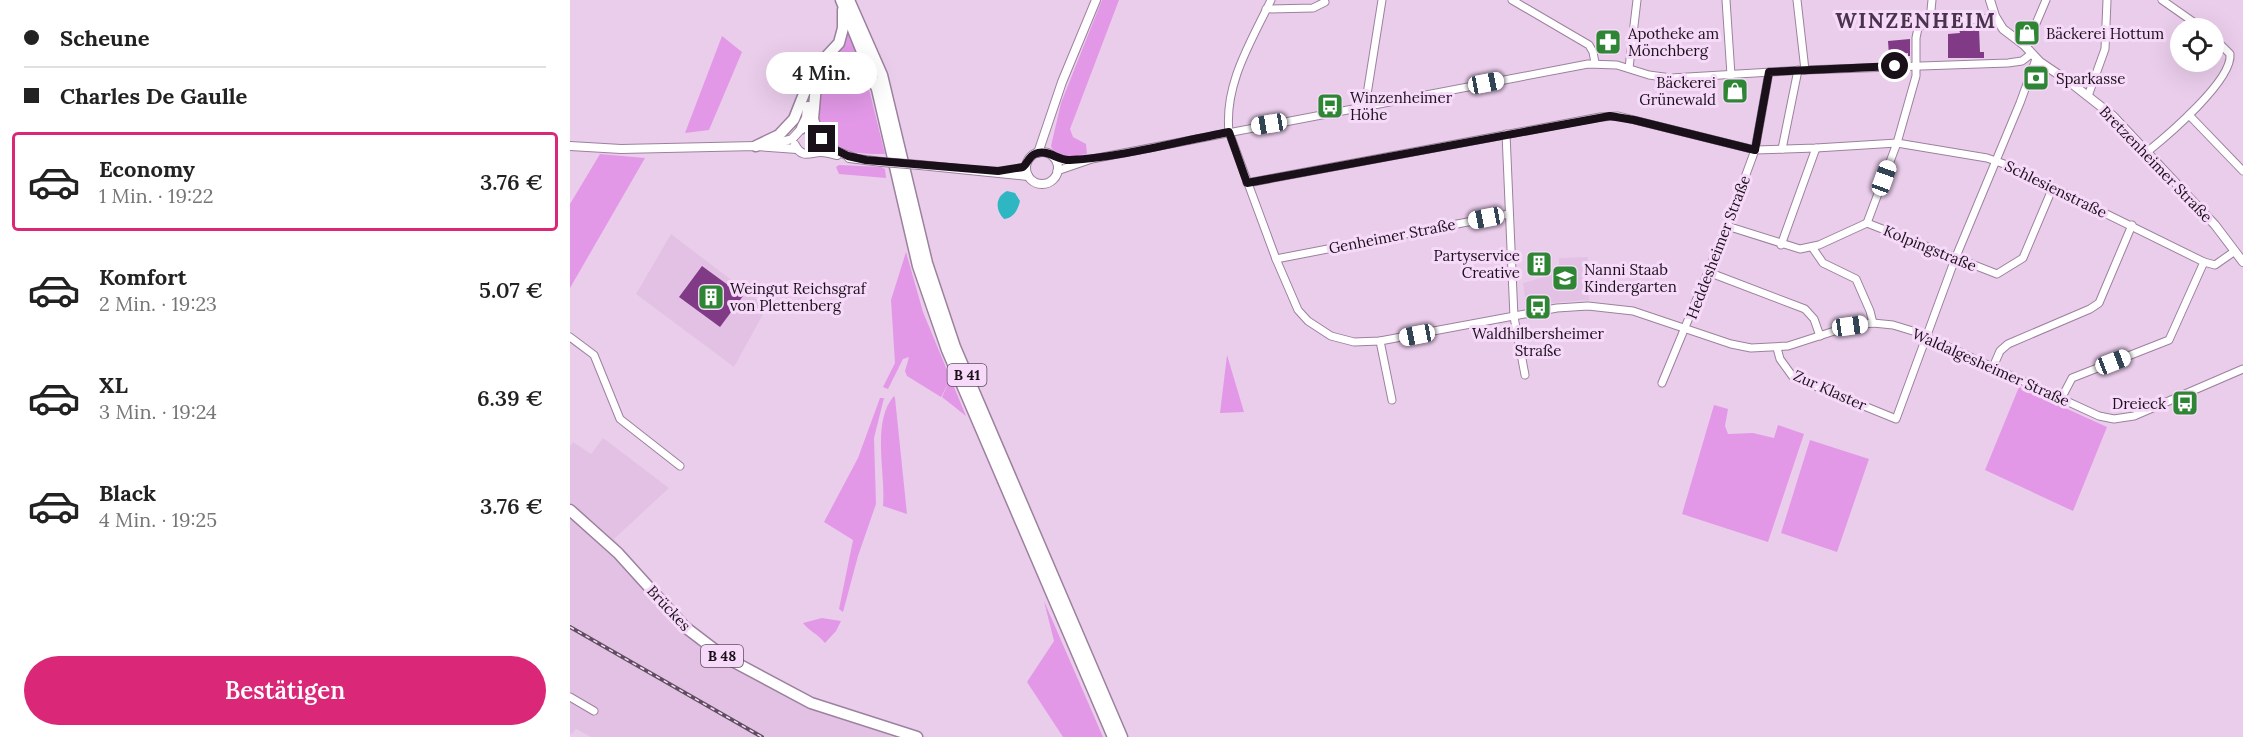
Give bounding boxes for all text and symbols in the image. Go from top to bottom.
district label: WINZENHEIM [1835,7,1997,34]
shop icon: Bäckerei Hottum [2012,18,2042,48]
map controls [2170,18,2224,72]
button: locate [2170,18,2224,72]
text: Scheune [60,24,150,52]
place label: Apotheke am Mönchberg [1627,24,1719,60]
place label: Bäckerei Hottum [2046,24,2164,43]
pharmacy icon: Apotheke am Mönchberg [1593,27,1623,57]
callout: 4 Min. [766,52,878,94]
route start [1881,52,1908,79]
text: 4 Min. [792,60,851,85]
bank icon: Sparkasse [2021,63,2051,93]
place label: Sparkasse [2056,69,2125,88]
car [1467,71,1505,95]
place label: Bäckerei Grünewald [1639,73,1716,109]
shop icon: Bäckerei Grünewald [1720,76,1750,106]
text: Charles De Gaulle [60,82,247,110]
place label: Winzenheimer Höhe [1350,88,1453,124]
bus stop icon: Winzenheimer Höhe [1315,91,1345,121]
street label: Bretzenheimer Straße [2096,102,2216,226]
car [1250,112,1288,136]
route end [808,125,835,152]
icon: car [27,155,81,209]
text: Economy [99,155,195,183]
street label: Schlesienstraße [2002,156,2110,222]
car [1869,158,1899,198]
text: 3.76 € [480,168,543,196]
street label: Heddesheimer Straße [1682,172,1754,322]
text: 1 Min. · 19:22 [99,183,213,208]
car [1467,206,1505,230]
street label: Genheimer Straße [1327,214,1457,258]
street label: Kolpingstraße [1881,221,1979,275]
place label: Partyservice Creative [1433,246,1520,282]
building icon: Partyservice Creative [1524,249,1554,279]
place label: Nanni Staab Kindergarten [1584,260,1677,296]
icon: car [27,263,81,317]
text: Komfort [99,263,187,291]
school or university icon: Nanni Staab Kindergarten [1550,263,1580,293]
text: 5.07 € [479,276,543,304]
place label: Weingut Reichsgraf von Plettenberg [730,279,867,315]
building icon: Weingut Reichsgraf von Plettenberg [696,282,726,312]
text: 2 Min. · 19:23 [99,291,217,316]
bus stop icon: Waldhilbersheimer Straße [1523,292,1553,322]
car [1831,315,1869,337]
car [1398,323,1436,347]
place label: Waldhilbersheimer Straße [1472,324,1605,360]
street label: Waldalgesheimer Straße [1909,324,2073,410]
car [2093,347,2133,377]
road number: B 41 [948,364,986,386]
street label: Zur Klaster [1791,365,1870,415]
icon: car [27,371,81,425]
text: XL [99,371,128,399]
text: 6.39 € [477,384,543,412]
bus stop icon: Dreieck [2170,388,2200,418]
place label: Dreieck [2112,394,2166,413]
text: 3 Min. · 19:24 [99,399,217,424]
icon: car [27,479,81,533]
text: Black [99,479,156,507]
text: 3.76 € [480,492,543,520]
text: 4 Min. · 19:25 [99,507,217,532]
street label: Brückes [643,581,695,635]
road number: B 48 [701,645,743,667]
button: Bestätigen [24,656,546,725]

